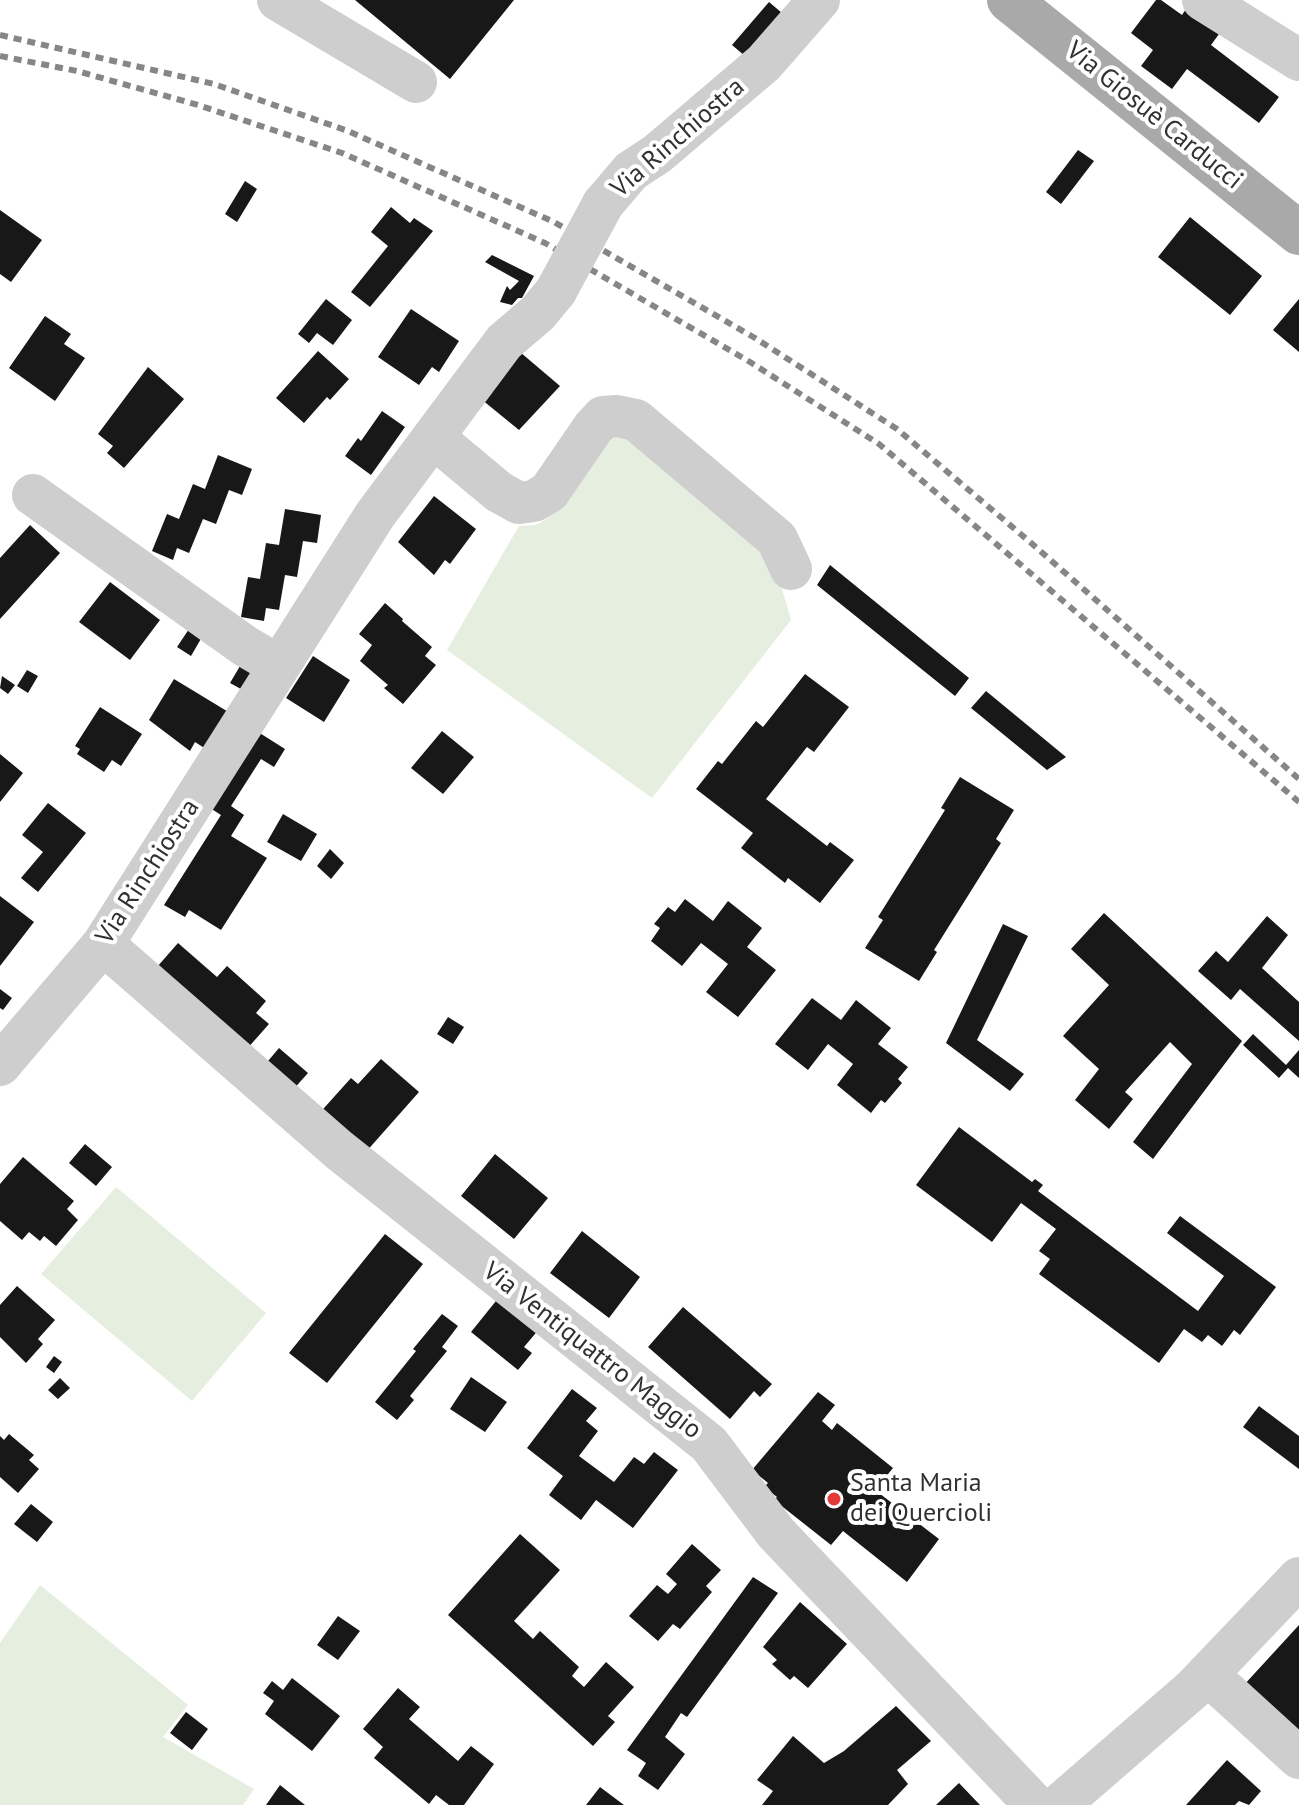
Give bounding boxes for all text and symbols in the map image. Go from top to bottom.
street label: Via Giosuè Carducci [1060,35,1248,197]
street label: Via Rinchiostra [605,72,751,204]
street label: Via Rinchiostra [90,794,206,950]
street label: Via Ventiquattro Maggio [477,1256,707,1446]
place label: Santa Maria dei Quercioli [850,1468,992,1530]
marker: Santa Maria dei Quercioli [825,1490,843,1508]

